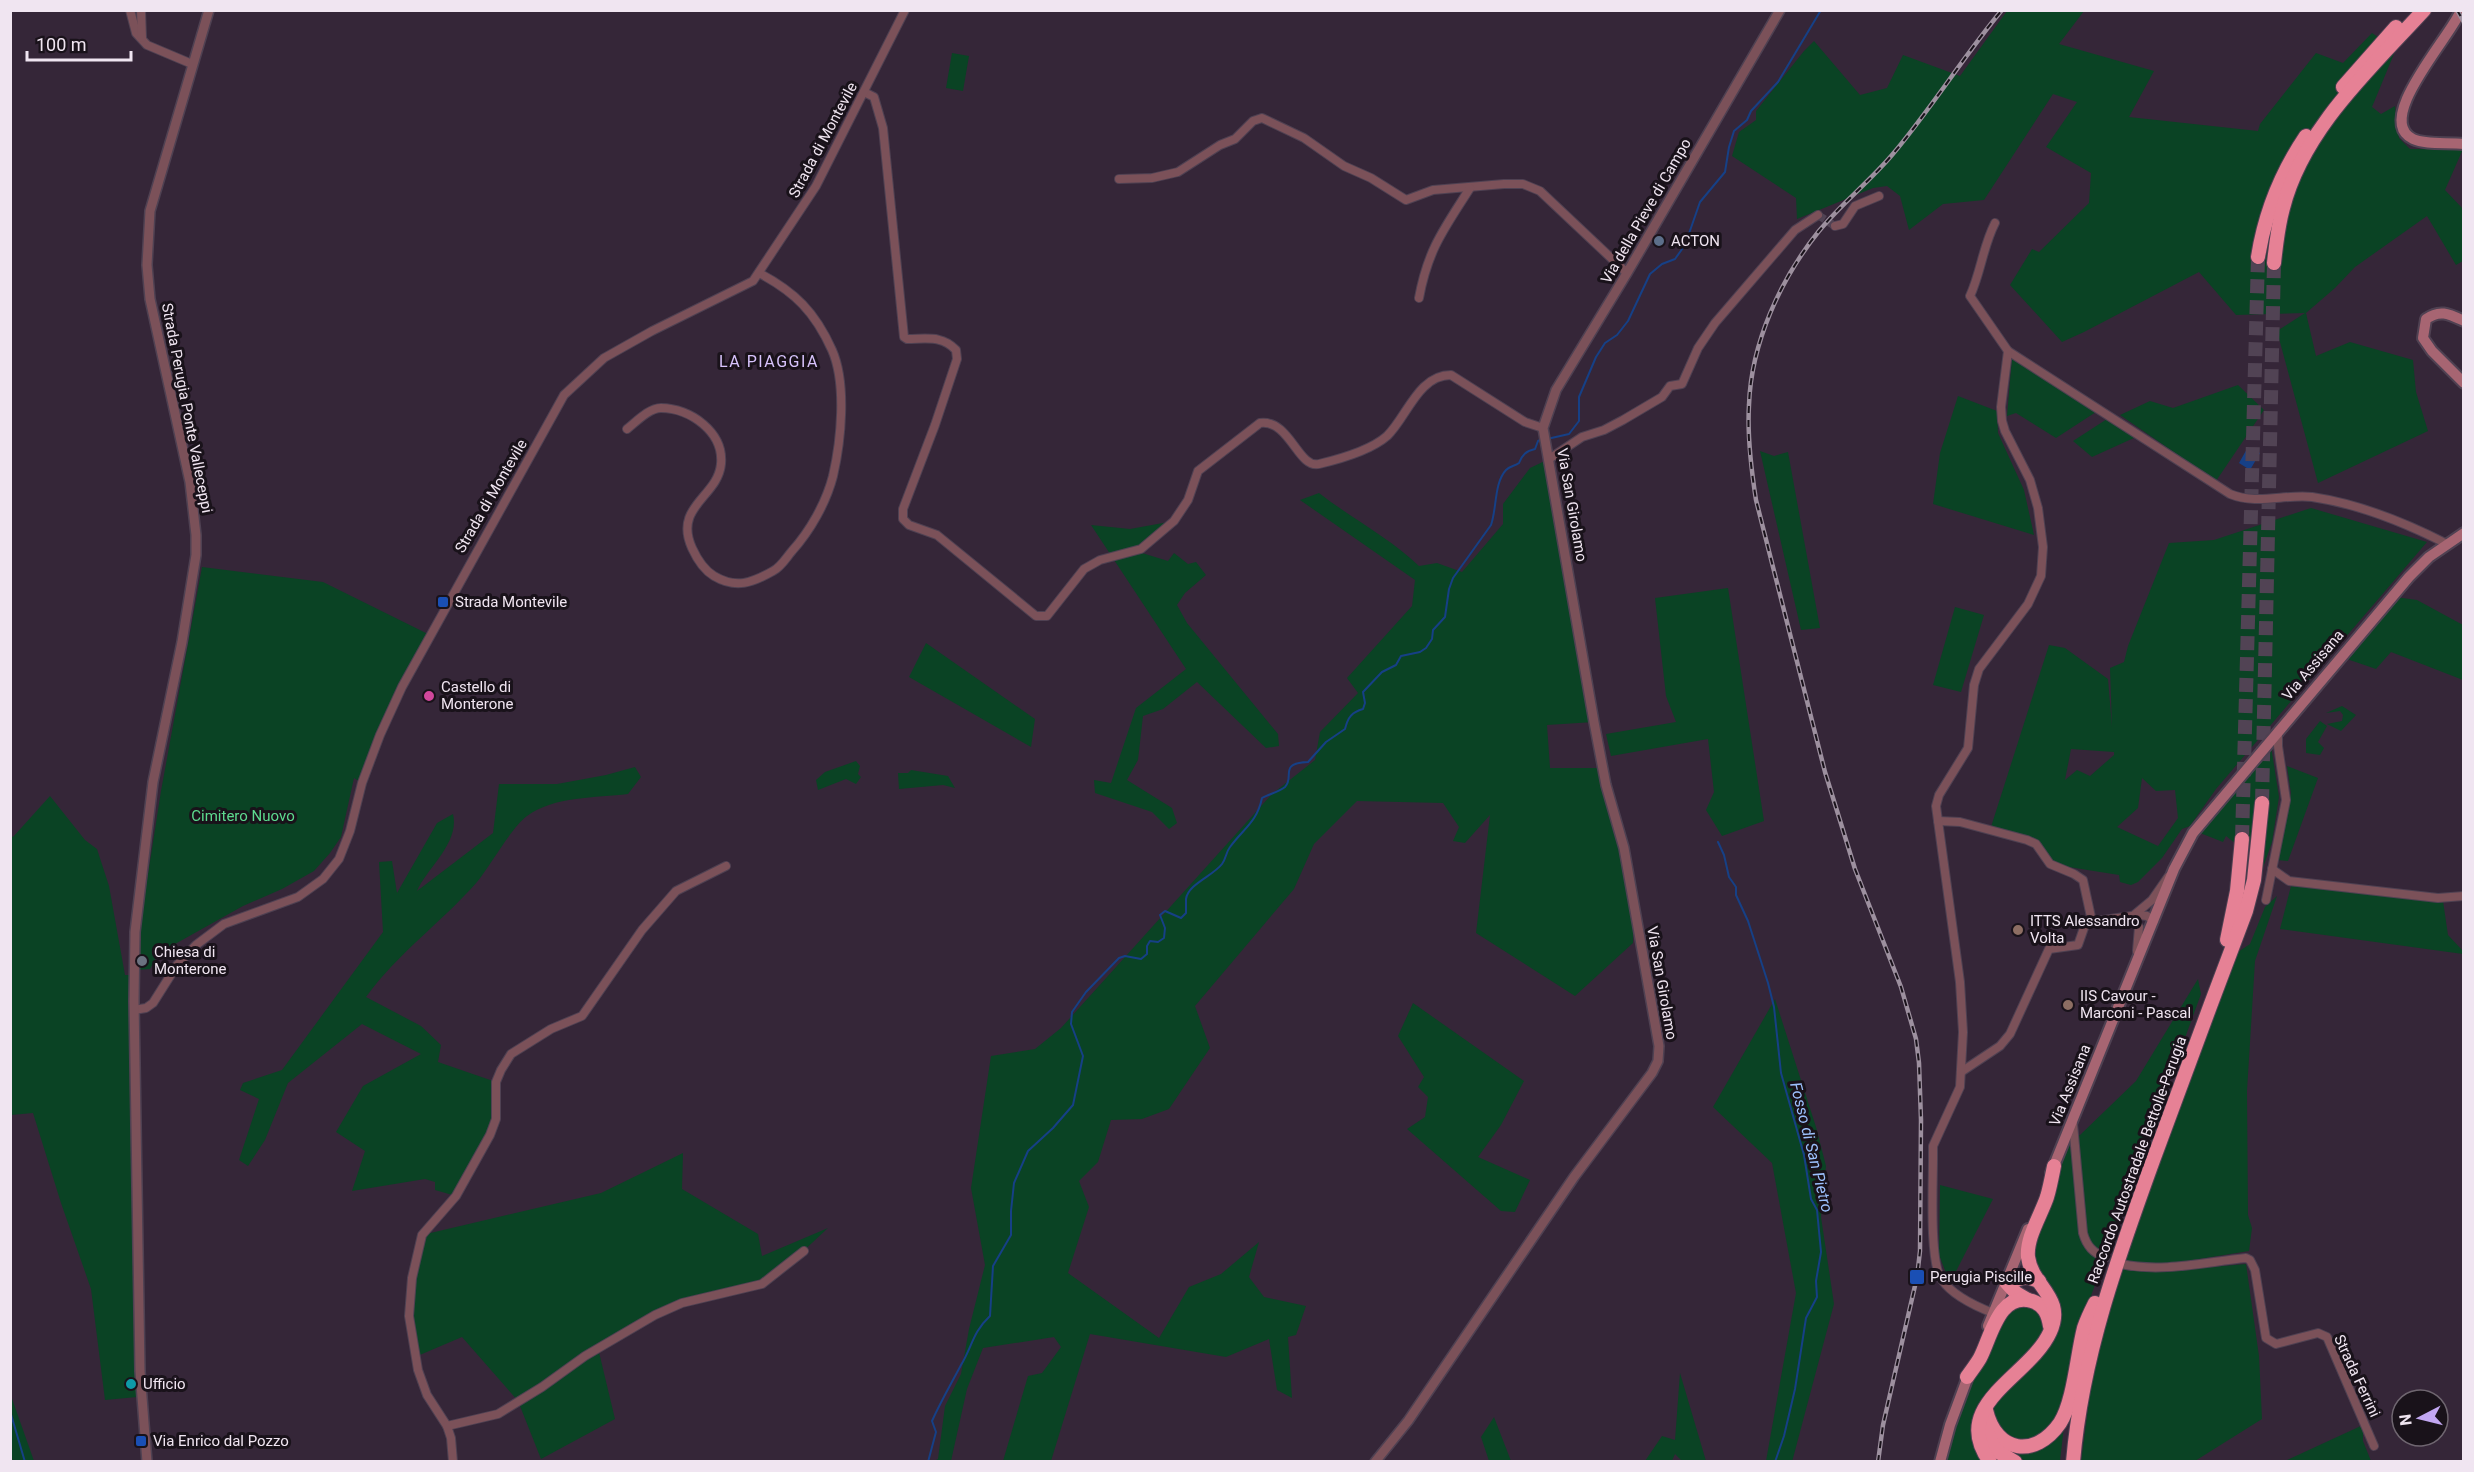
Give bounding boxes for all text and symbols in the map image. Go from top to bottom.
scale bar [27,24,130,62]
text: 100 m [36,34,87,55]
street label: Strada di Montevile [785,79,861,201]
street label: Via della Pieve di Campo [1597,135,1695,287]
place label: ACTON [1671,232,1720,250]
marker: ACTON [1652,234,1666,248]
street label: Strada Perugia Ponte Valleceppi [158,302,216,514]
district label: LA PIAGGIA [719,352,819,371]
street label: Strada di Montevile [451,436,531,556]
street label: Via San Girolamo [1553,447,1591,563]
place label: Strada Montevile [455,593,567,611]
marker: Strada Montevile [436,595,450,609]
street label: Via Assisana [2278,626,2348,704]
place label: Castello di Monterone [441,678,514,713]
marker: Castello di Monterone [422,689,436,703]
park label: Cimitero Nuovo [191,807,295,825]
place label: ITTS Alessandro Volta [2030,912,2140,947]
marker: ITTS Alessandro Volta [2011,923,2025,937]
street label: Via San Girolamo [1643,925,1681,1041]
place label: Chiesa di Monterone [154,943,227,978]
marker: Chiesa di Monterone [135,954,149,968]
place label: IIS Cavour - Marconi - Pascal [2080,987,2191,1022]
marker: IIS Cavour - Marconi - Pascal [2061,998,2075,1012]
street label: Raccordo Autostradale Bettolle-Perugia [2084,1034,2190,1286]
street label: Via Assisana [2045,1042,2095,1128]
water label: Fosso di San Pietro [1786,1080,1837,1214]
marker: Perugia Piscille [1908,1268,1926,1286]
place label: Perugia Piscille [1930,1268,2032,1286]
street label: Strada Ferrini [2330,1332,2384,1420]
place label: Ufficio [143,1375,186,1393]
marker: Ufficio [124,1377,138,1391]
north arrow [2390,1388,2450,1448]
text: N [2395,1413,2416,1427]
place label: Via Enrico dal Pozzo [153,1432,289,1450]
marker: Via Enrico dal Pozzo [134,1434,148,1448]

